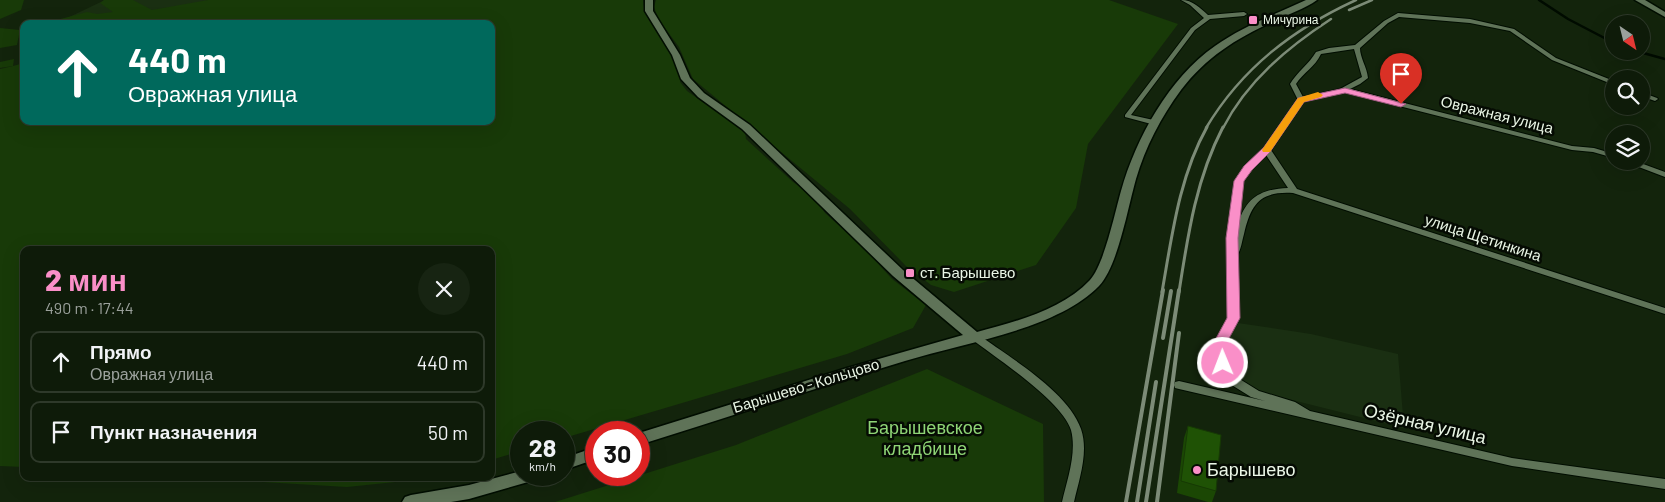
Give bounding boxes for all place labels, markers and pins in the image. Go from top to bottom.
place label: Мичурина [1263,12,1319,27]
marker: Мичурина [1247,14,1259,26]
pin [1380,53,1422,104]
place label: ст. Барышево [920,263,1015,281]
marker: ст. Барышево [904,267,916,279]
place label: Барышево [1207,458,1296,480]
marker: Барышево [1191,464,1203,476]

